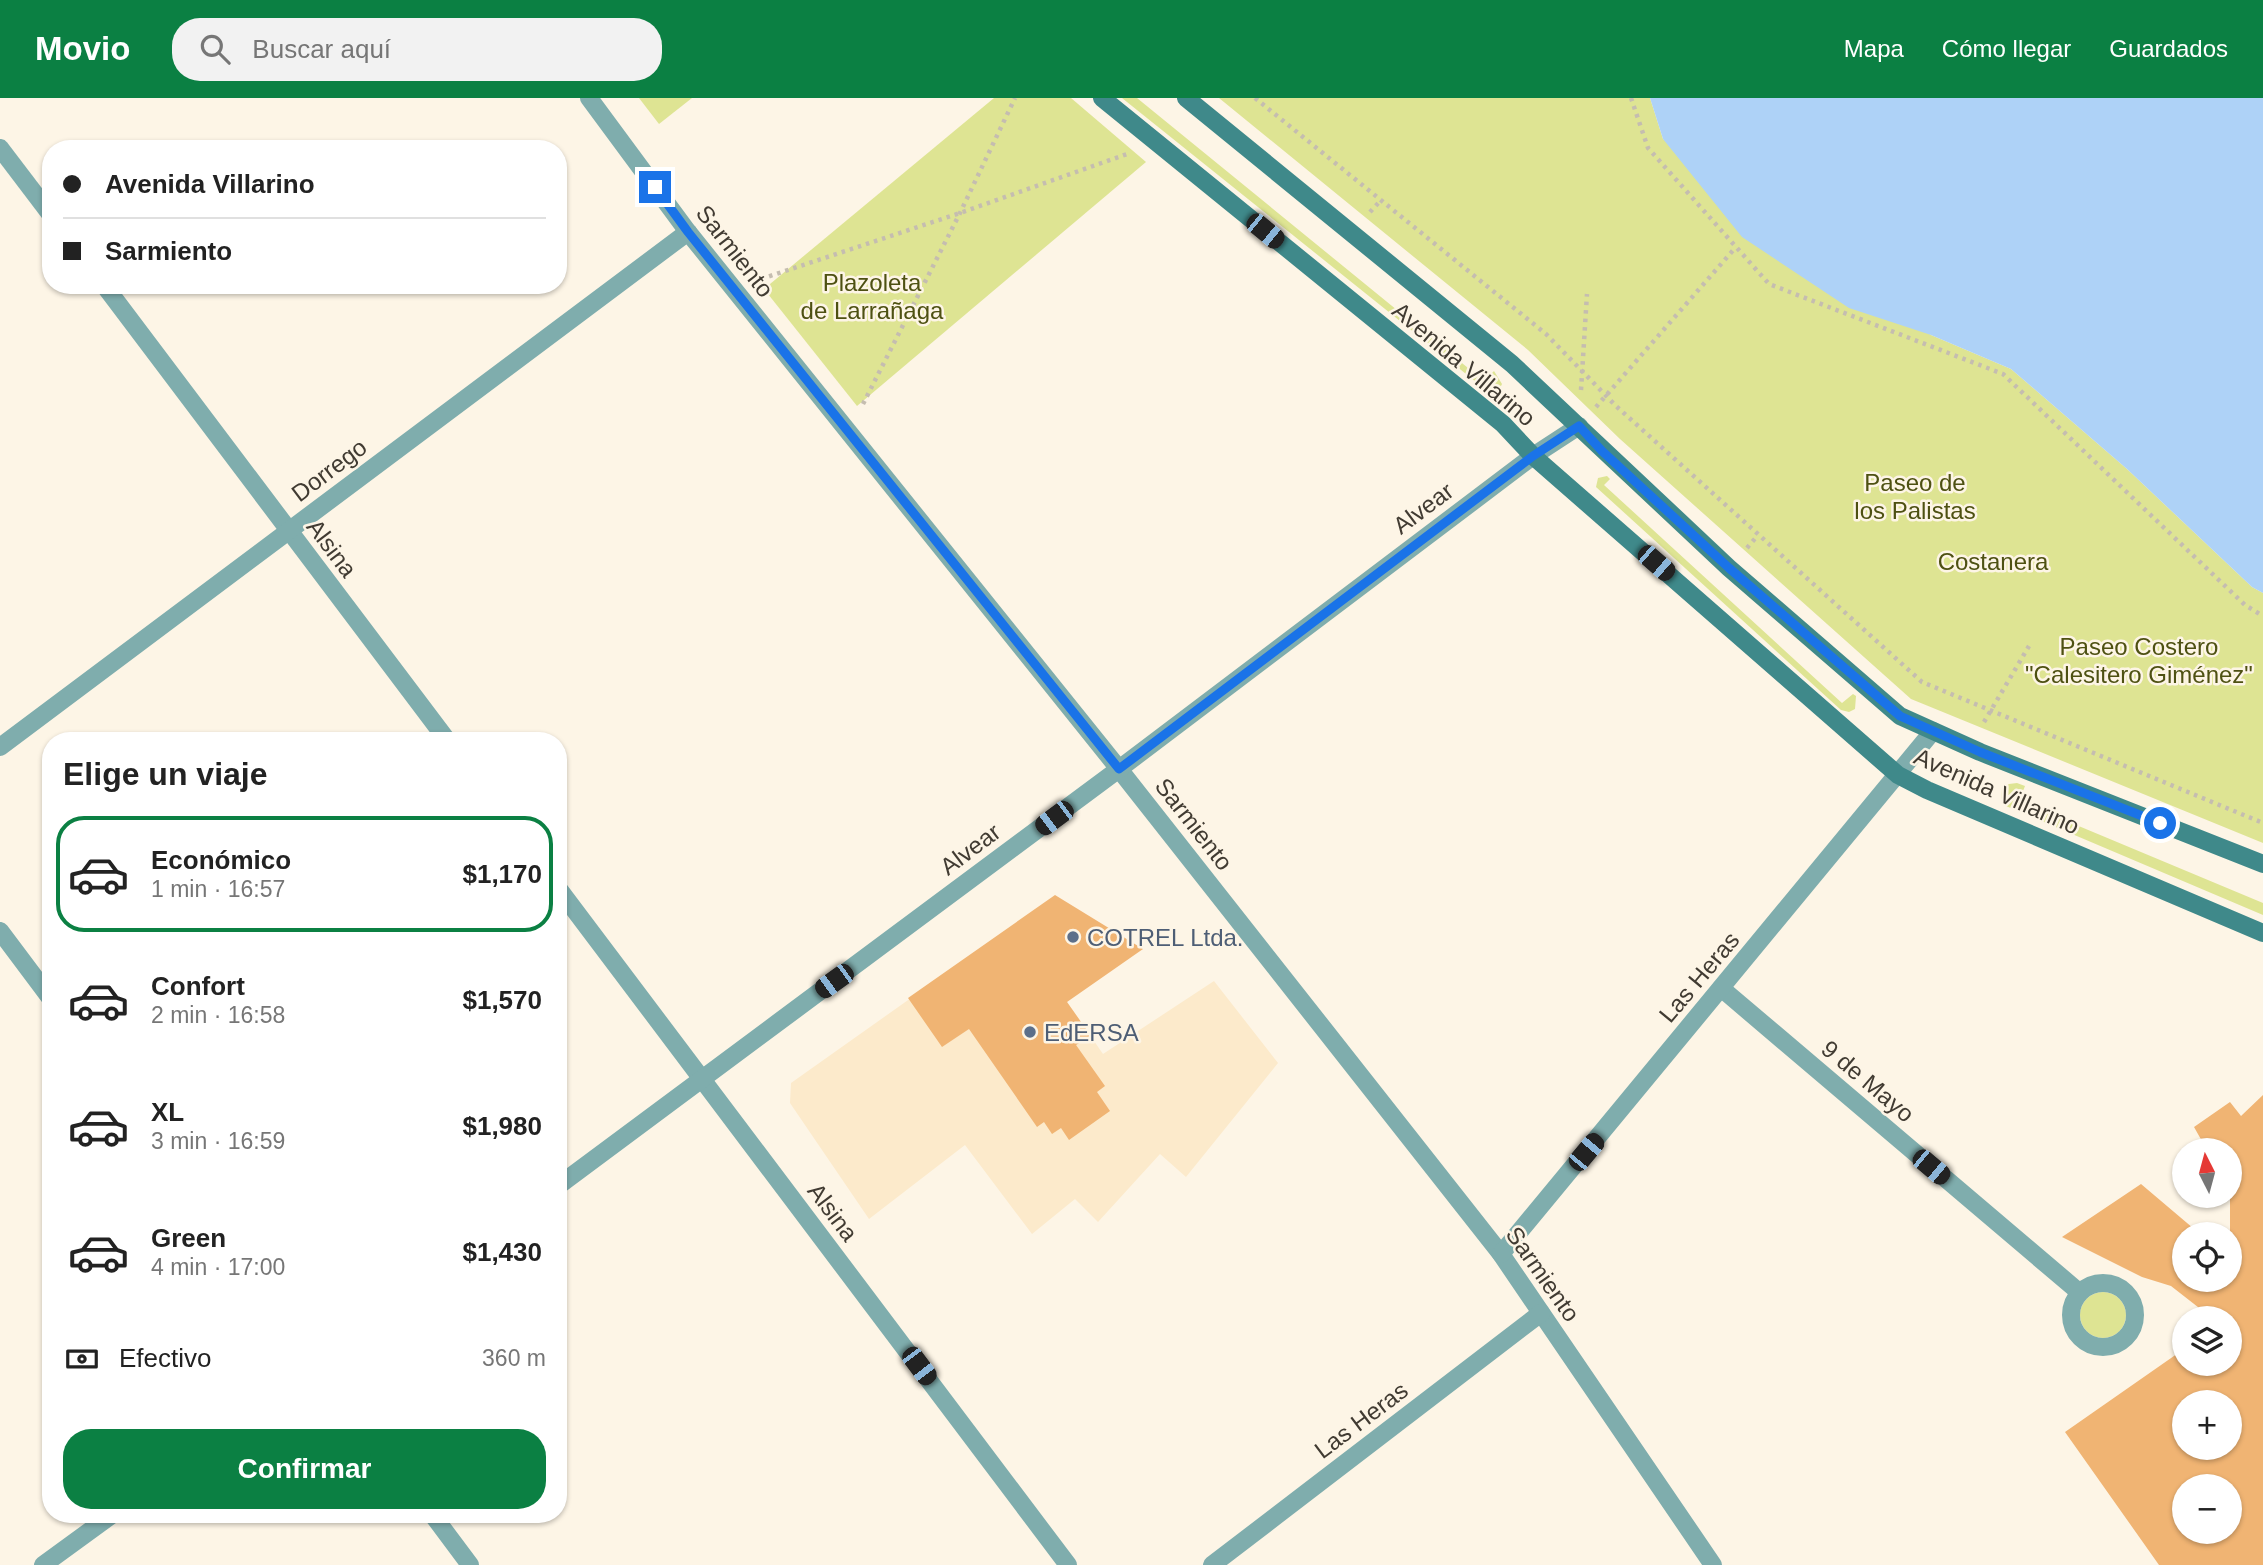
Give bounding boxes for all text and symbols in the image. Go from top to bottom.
search box [172,18,662,81]
text: Movio [35,30,130,67]
icon: search [196,30,234,68]
text: Buscar aquí [252,34,391,64]
text: Mapa [1844,35,1904,62]
text: Cómo llegar [1942,35,2071,62]
text: Guardados [2109,35,2228,62]
text: Avenida Villarino [105,169,315,199]
route end [639,171,671,203]
street label: Sarmiento [691,200,779,302]
car [1243,210,1288,252]
text: Sarmiento [105,236,232,266]
park label: Plazoleta de Larrañaga [801,269,944,324]
street label: Avenida Villarino [1387,296,1541,432]
street label: Dorrego [286,433,372,507]
park label: Paseo de los Palistas [1854,469,1976,524]
street label: Alvear [1388,477,1458,539]
street label: Alsina [302,514,363,583]
car [1634,541,1679,585]
park label: Costanera [1938,548,2049,575]
park label: Paseo Costero "Calesitero Giménez" [2025,633,2253,688]
street label: Avenida Villarino [1910,742,2084,840]
text: Elige un viaje [63,756,268,792]
street label: Sarmiento [1150,773,1238,875]
car [1031,797,1078,839]
route start [2144,807,2176,839]
street label: Alvear [935,818,1005,880]
icon: car [67,843,130,906]
text: Económico [151,845,291,875]
text: $1,170 [462,859,542,889]
text: 1 min · 16:57 [151,876,285,902]
place label: COTREL Ltda. [1087,924,1244,951]
street label: Las Heras [1654,926,1744,1028]
marker: COTREL Ltda. [1065,929,1081,945]
car [811,960,858,1002]
icon: car [67,969,130,1032]
text: Confort [151,971,245,1001]
text: $1,570 [462,985,542,1015]
text: 2 min · 16:58 [151,1002,285,1028]
place label: EdERSA [1044,1019,1139,1046]
marker: EdERSA [1022,1024,1038,1040]
street label: 9 de Mayo [1816,1035,1920,1127]
icon: car [67,1095,130,1158]
text: XL [151,1097,184,1127]
text: $1,980 [462,1111,542,1141]
text: 3 min · 16:59 [151,1128,285,1154]
car [1565,1129,1608,1175]
north arrow [2172,1138,2242,1208]
map controls [2172,1138,2242,1544]
car [1909,1145,1954,1189]
street label: Alsina [803,1178,864,1247]
icon: car [67,1221,130,1284]
street label: Sarmiento [1501,1221,1585,1327]
button: locate [2172,1222,2242,1292]
text: Green [151,1223,226,1253]
text: $1,430 [462,1237,542,1267]
text: 4 min · 17:00 [151,1254,285,1280]
button: layers [2172,1306,2242,1376]
icon: cash [63,1340,101,1378]
text: Efectivo [119,1343,212,1373]
car [898,1343,941,1389]
text: 360 m [482,1345,546,1371]
street label: Las Heras [1309,1376,1413,1464]
button: + [2172,1390,2242,1460]
button: Confirmar [63,1429,546,1509]
button: − [2172,1474,2242,1544]

